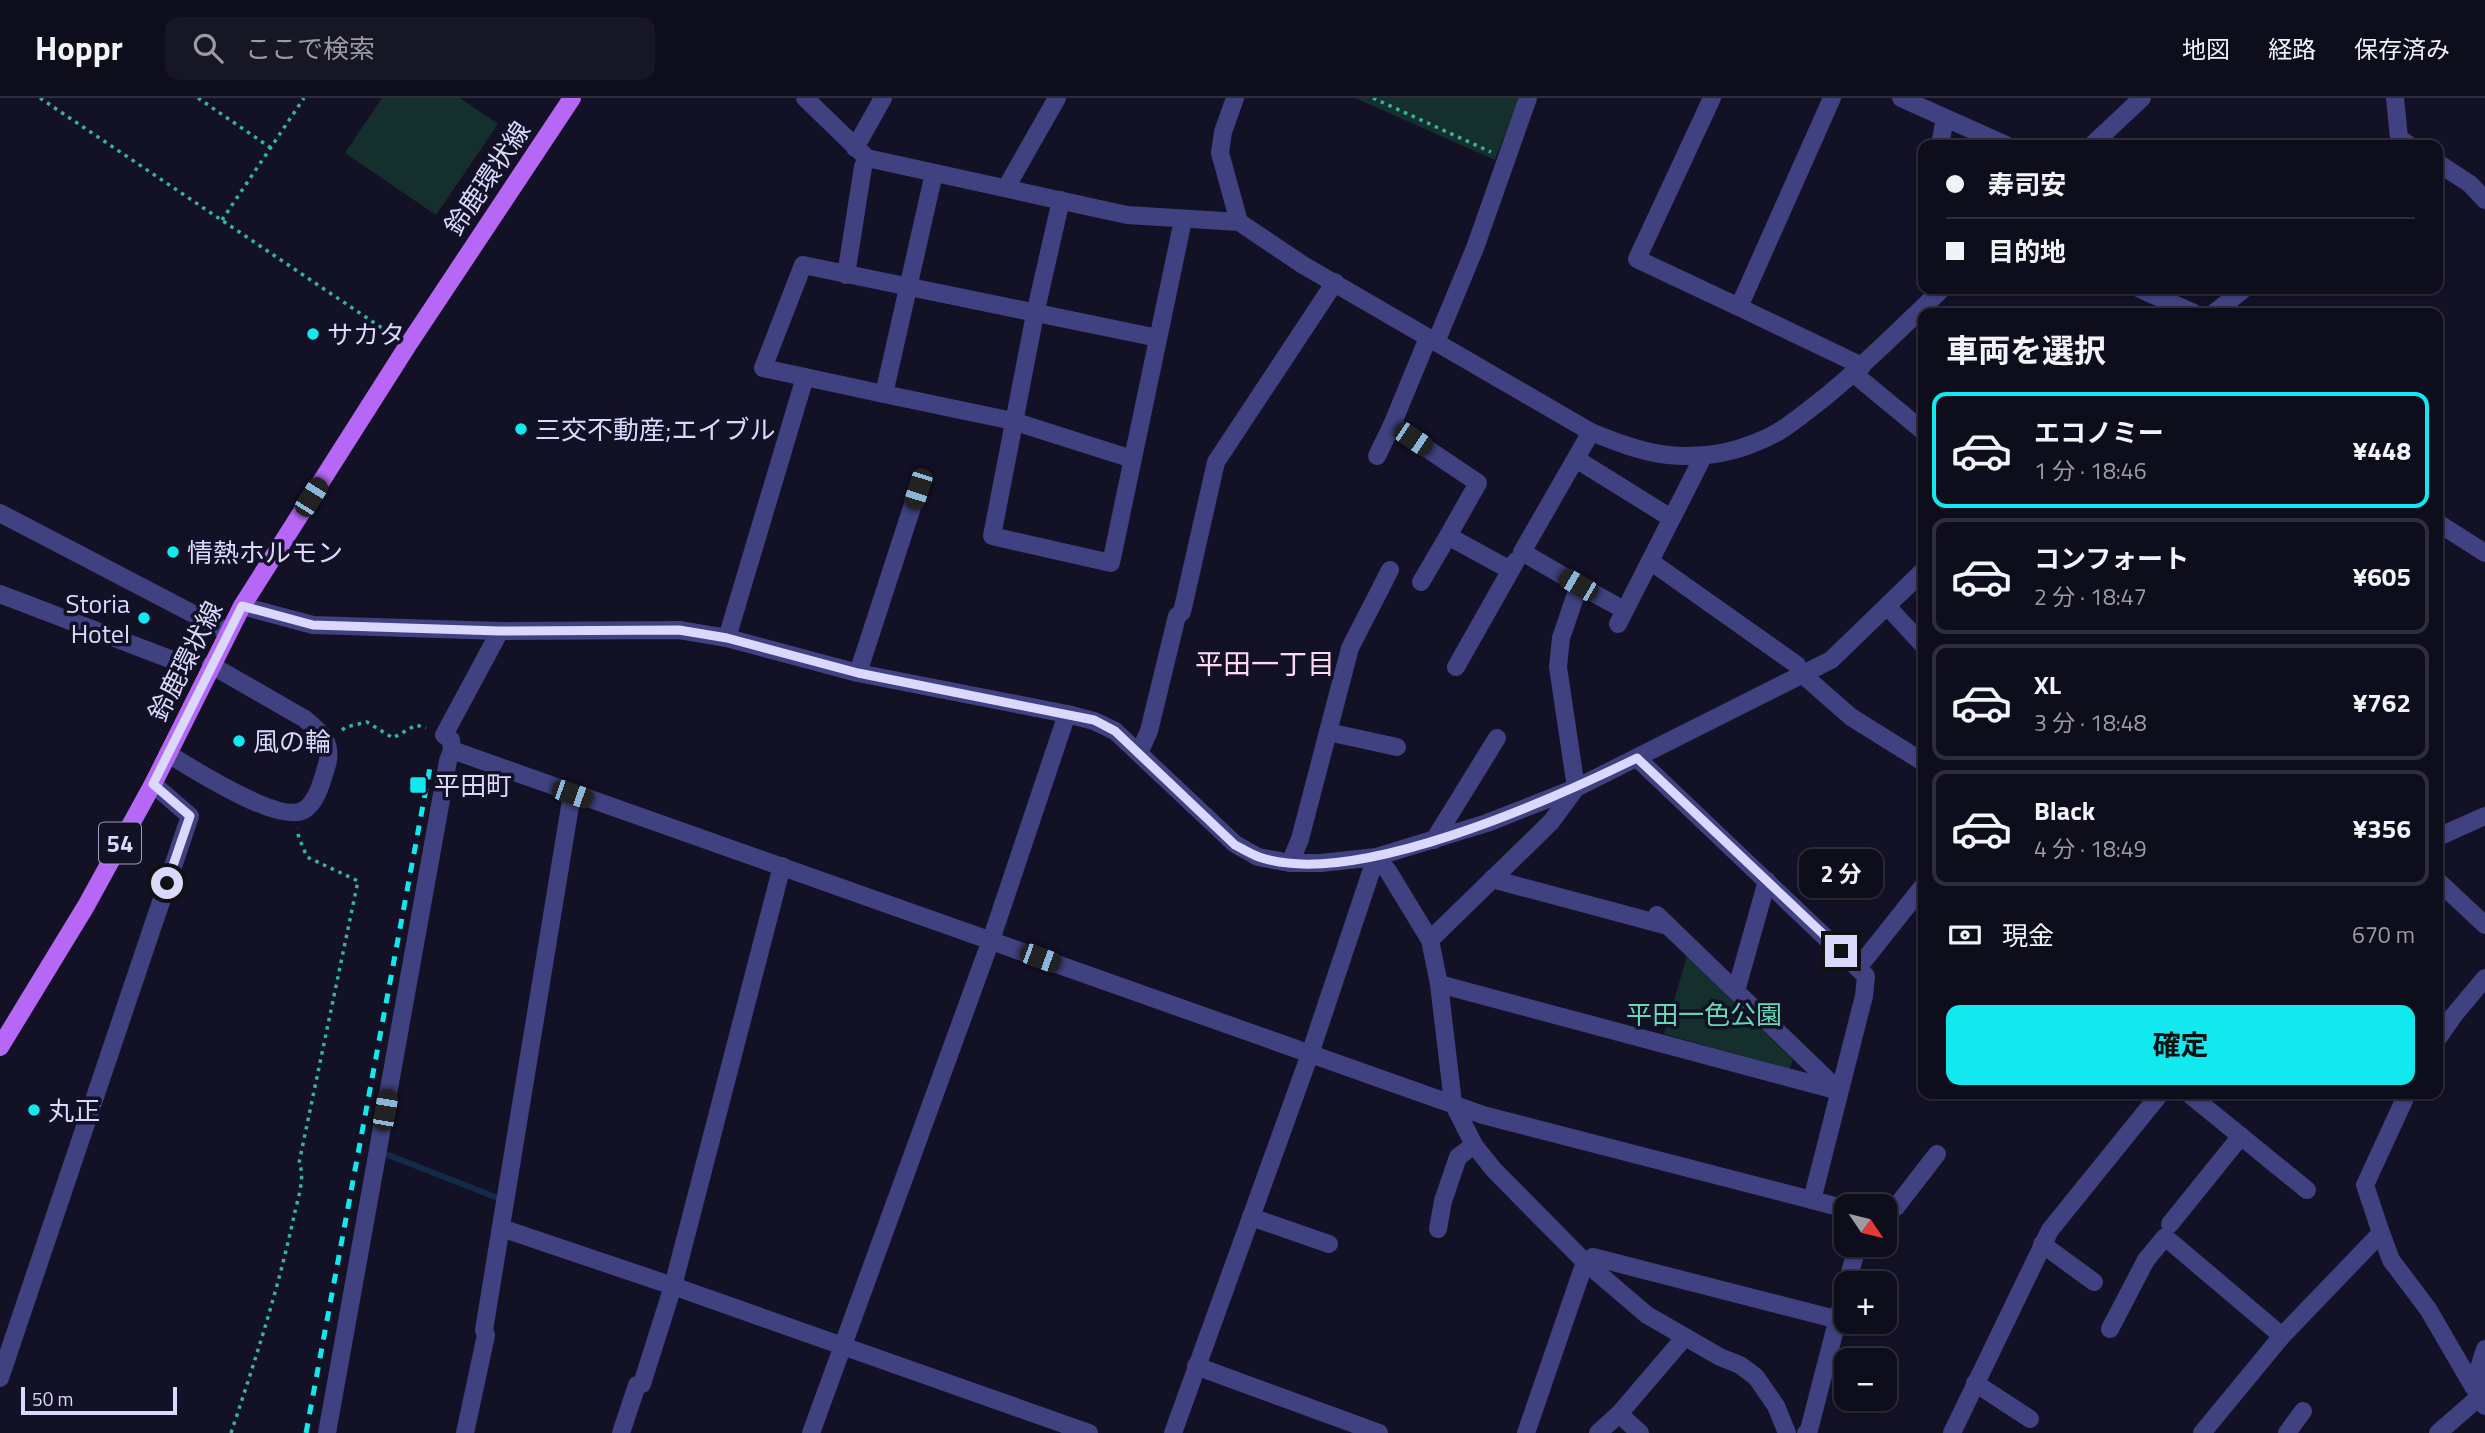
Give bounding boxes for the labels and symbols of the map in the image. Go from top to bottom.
street label: 鈴鹿環状線 [434,113,540,243]
place label: サカタ [327,315,405,354]
marker: サカタ [305,326,321,342]
place label: 三交不動産;エイブル [535,410,775,449]
car [1390,419,1437,459]
marker: 三交不動産;エイブル [513,421,529,437]
car [902,466,935,512]
car [291,474,332,520]
place label: 情熱ホルモン [187,533,343,572]
marker: 情熱ホルモン [165,544,181,560]
car [1555,565,1602,605]
place label: Storia Hotel [66,584,130,653]
street label: 鈴鹿環状線 [138,594,232,728]
marker: Storia Hotel [136,610,152,626]
district label: 平田一丁目 [1195,642,1335,685]
place label: 風の輪 [253,722,331,761]
marker: 風の輪 [231,733,247,749]
place label: 平田町 [434,766,512,805]
marker: 平田町 [408,775,428,795]
car [549,777,596,811]
road number: 54 [99,822,141,864]
callout: 2 分 [1799,850,1883,898]
route start [151,867,183,899]
route end [1825,935,1857,967]
car [1017,941,1064,975]
park label: 平田一色公園 [1626,995,1782,1034]
car [372,1087,399,1133]
place label: 丸正 [48,1091,100,1130]
marker: 丸正 [26,1102,42,1118]
north arrow [1834,1194,1897,1256]
scale bar [21,1384,177,1416]

